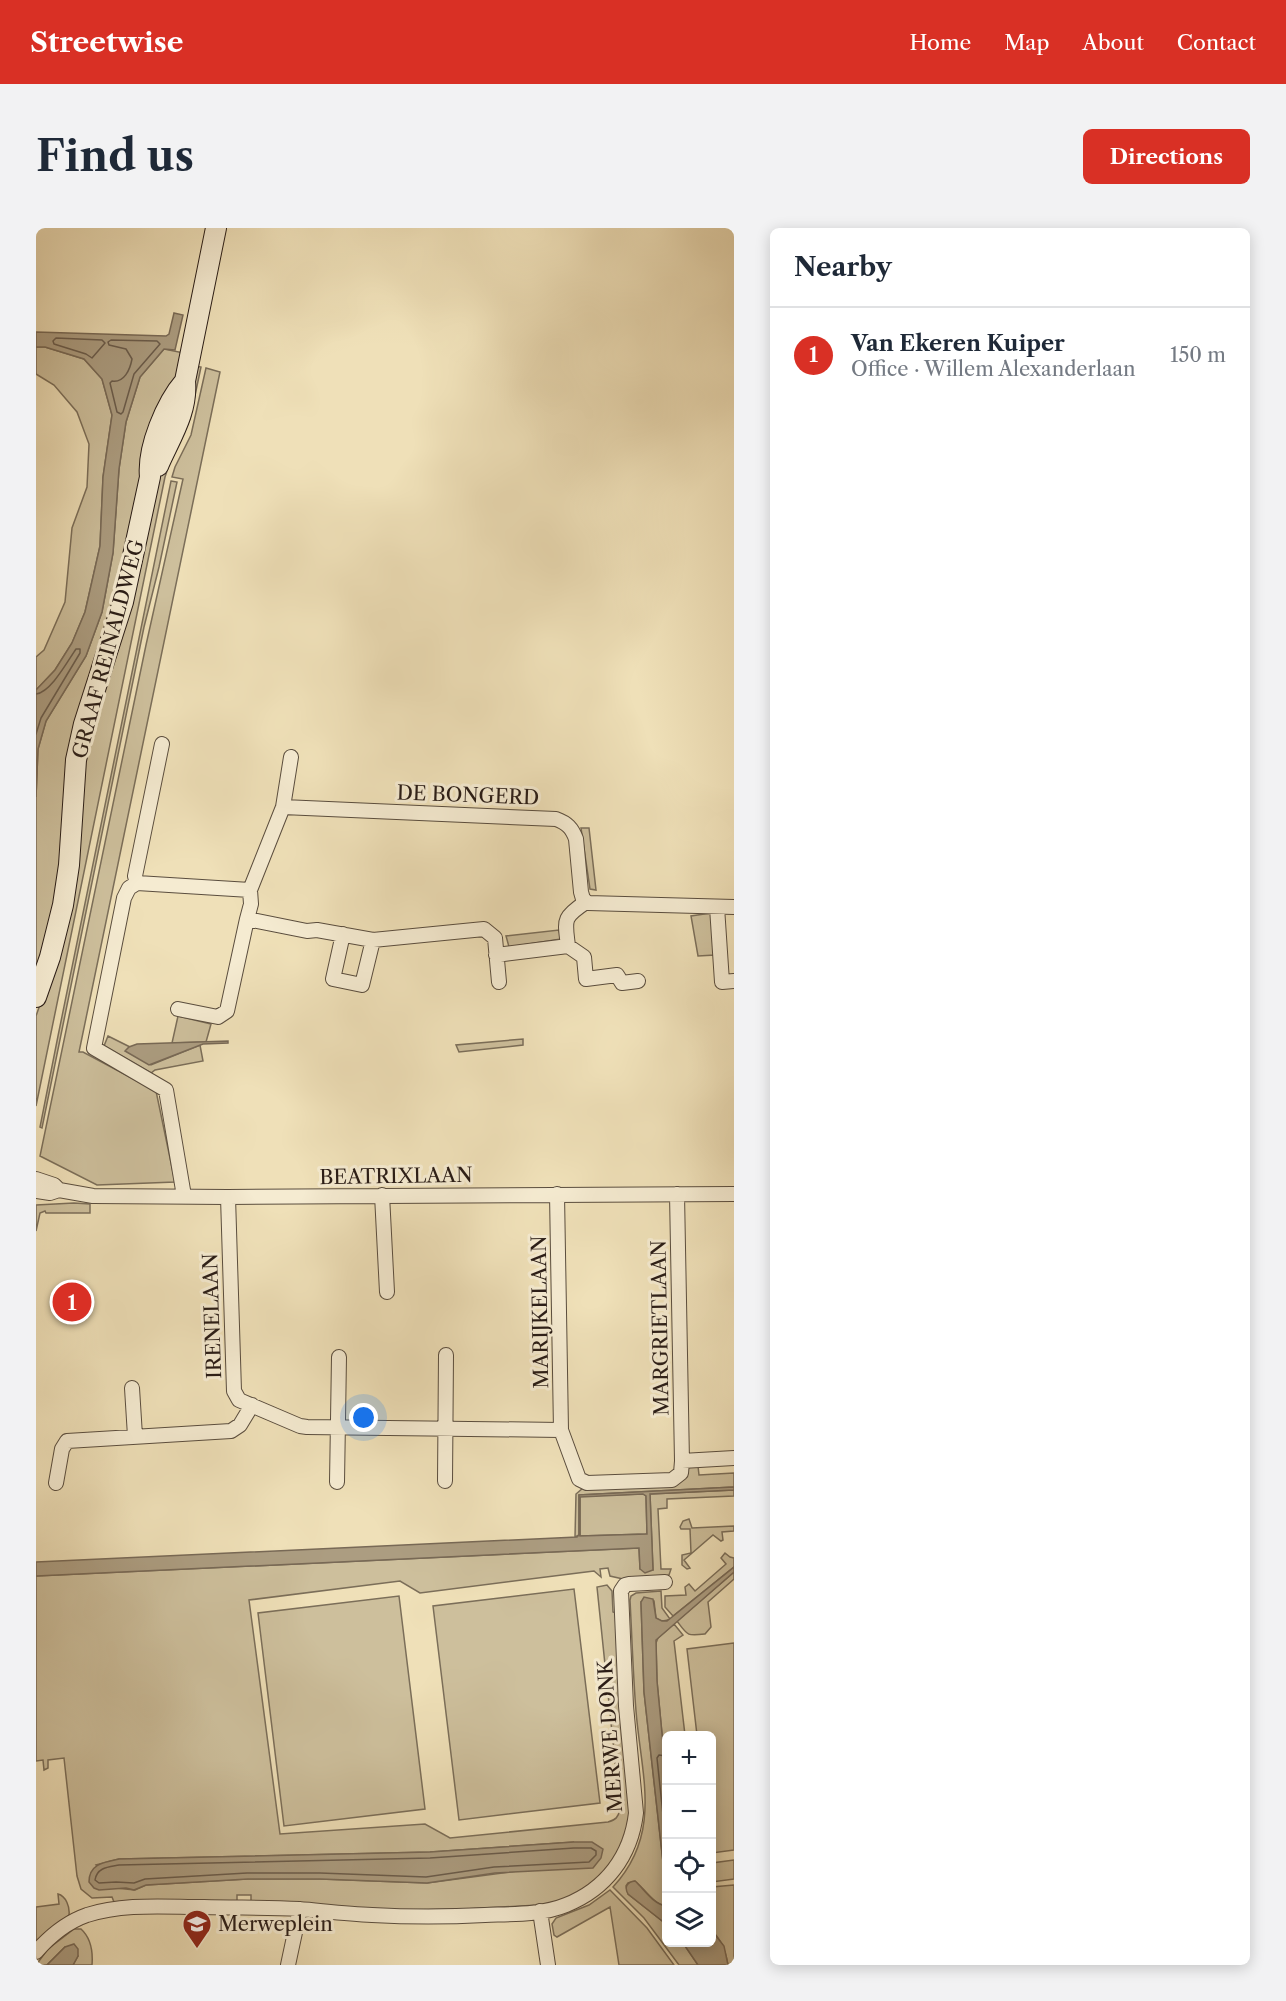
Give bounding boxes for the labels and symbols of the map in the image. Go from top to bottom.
street label: GRAAF REINALDWEG [67,537,149,761]
street label: DE BONGERD [396,781,540,809]
street label: BEATRIXLAAN [319,1163,473,1189]
street label: MARIJKELAAN [527,1235,553,1389]
street label: MARGRIETLAAN [646,1240,674,1416]
street label: IRENELAAN [198,1253,226,1379]
pin: 1 [52,1280,92,1324]
your location [349,1403,378,1432]
street label: MERWE DONK [593,1657,627,1813]
school or university icon: Merweplein [181,1908,213,1950]
place label: Merweplein [218,1912,333,1936]

